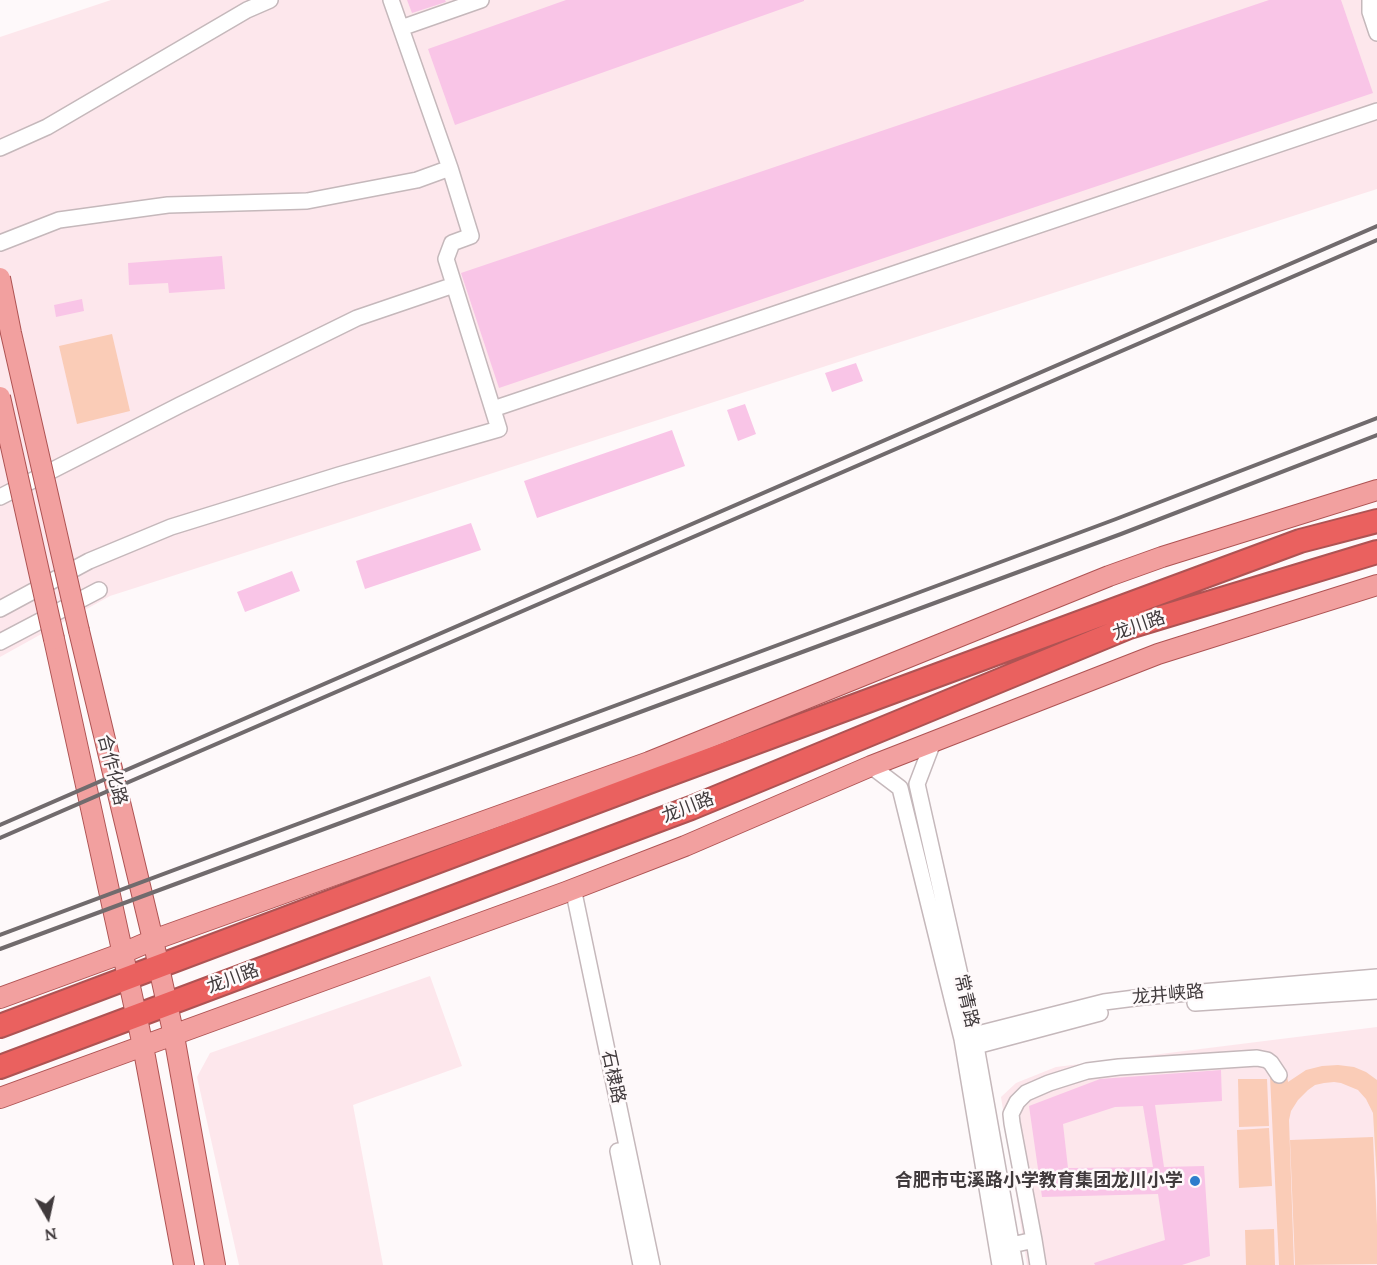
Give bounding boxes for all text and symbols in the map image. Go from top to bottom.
street label: 龙川路 [1110,607,1168,645]
street label: 合作化路 [93,732,131,808]
street label: 龙川路 [659,788,717,828]
street label: 龙川路 [204,960,262,998]
street label: 常青路 [949,972,983,1030]
street label: 龙井峡路 [1131,981,1205,1009]
street label: 石棣路 [597,1048,629,1106]
place label: 合肥市屯溪路小学教育集团龙川小学 [895,1170,1183,1192]
marker: 合肥市屯溪路小学教育集团龙川小学 [1188,1174,1202,1188]
north arrow [18,1187,78,1247]
text: N [43,1224,58,1246]

